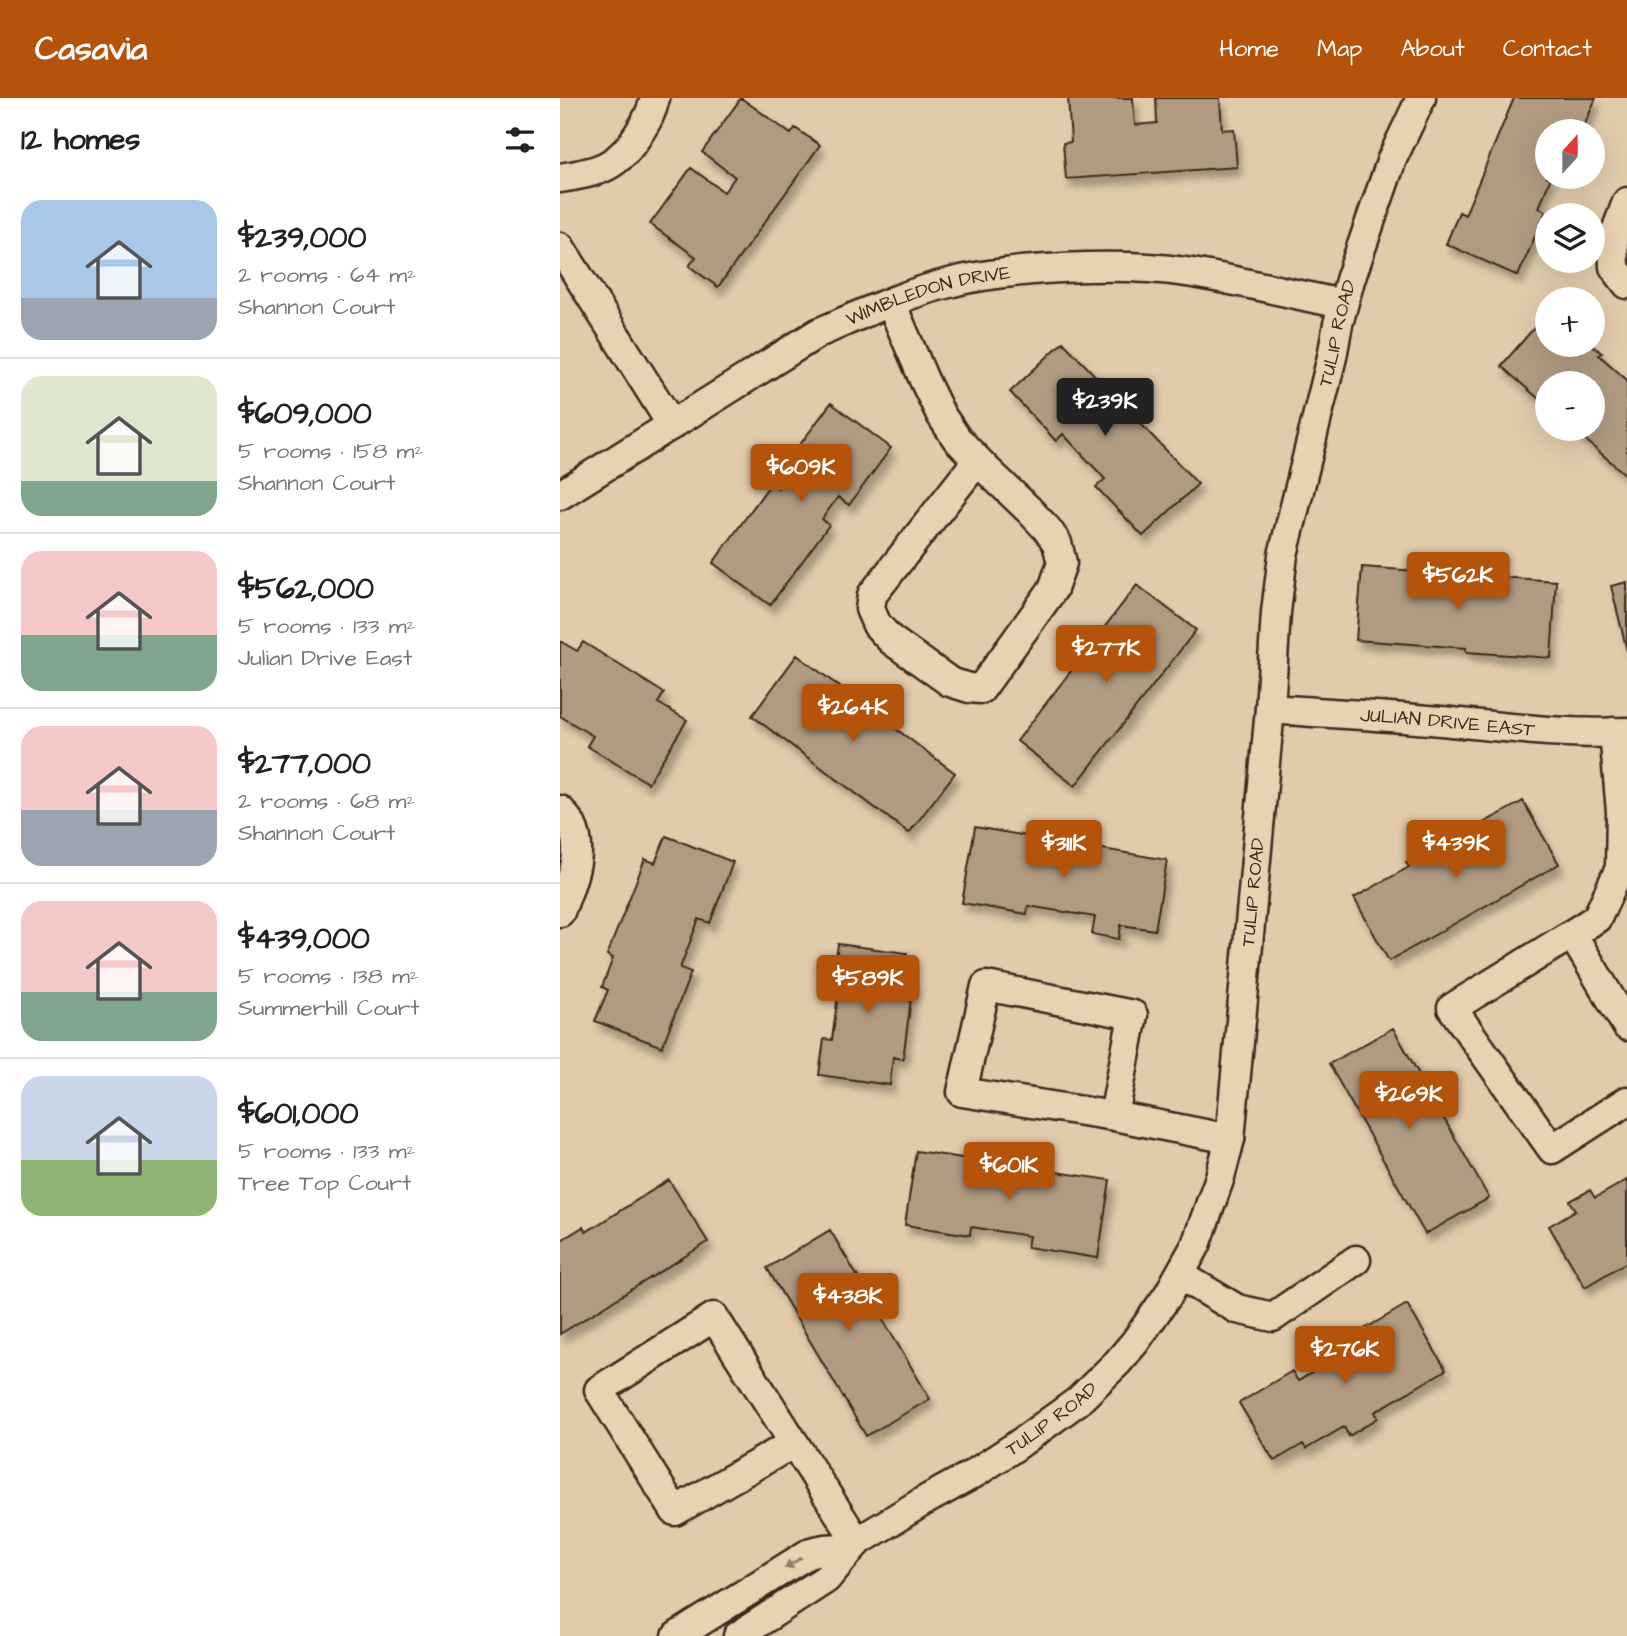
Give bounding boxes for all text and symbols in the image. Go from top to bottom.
text: Casavia [35,26,147,72]
text: Home [1219,32,1279,66]
text: Map [1317,32,1362,66]
text: About [1400,32,1465,66]
text: Contact [1503,32,1592,66]
text: 12 homes [21,119,140,161]
north arrow [1535,119,1605,189]
map controls [1535,119,1605,441]
icon: filters [501,121,539,159]
button: layers [1535,203,1605,273]
text: $239,000 [238,217,366,259]
icon: home [77,228,161,312]
text: 2 rooms · 64 m² [238,259,416,291]
street label: WIMBLEDON DRIVE [842,259,1012,333]
street label: TULIP ROAD [1312,277,1363,390]
button: + [1535,287,1605,357]
text: Shannon Court [238,291,395,323]
button: − [1535,371,1605,441]
pin: $239K [1056,378,1154,438]
text: $239K [1073,385,1137,417]
text: $609,000 [238,393,372,435]
icon: home [77,404,161,488]
text: 5 rooms · 158 m² [238,435,423,467]
pin: $609K [752,444,850,504]
text: $609K [767,451,835,483]
text: Shannon Court [238,467,395,499]
pin: $562K [1409,552,1507,612]
text: $562K [1423,559,1493,591]
text: $562,000 [238,568,374,610]
icon: home [77,579,161,663]
text: 5 rooms · 133 m² [238,610,415,642]
pin: $277K [1057,626,1155,685]
text: $277K [1072,632,1140,664]
text: Julian Drive East [238,642,412,674]
pin: $264K [804,684,902,744]
text: $264K [818,691,888,723]
street label: JULIAN DRIVE EAST [1359,701,1536,743]
text: $277,000 [238,743,371,785]
icon: home [77,754,161,838]
text: 2 rooms · 68 m² [238,785,415,817]
text: Shannon Court [238,817,395,849]
pin: $311K [1015,820,1113,880]
pin: $439K [1407,820,1505,880]
text: $311K [1042,827,1086,859]
text: $439K [1422,827,1490,859]
street label: TULIP ROAD [1234,837,1271,948]
text: $439,000 [238,918,370,960]
icon: home [77,929,161,1013]
pin: $589K [819,956,917,1015]
text: 5 rooms · 138 m² [238,960,418,992]
text: $589K [832,962,904,994]
text: Summerhill Court [238,992,420,1024]
pin: $269K [1360,1072,1458,1131]
text: $269K [1375,1078,1443,1110]
text: $601,000 [238,1093,358,1135]
icon: home [77,1104,161,1188]
text: 5 rooms · 133 m² [238,1135,415,1167]
pin: $601K [960,1142,1058,1202]
text: $601K [980,1149,1038,1181]
text: Tree Top Court [238,1167,411,1199]
pin: $438K [799,1274,897,1333]
text: $438K [814,1280,883,1312]
pin: $276K [1296,1326,1394,1386]
text: $276K [1311,1333,1379,1365]
street label: TULIP ROAD [1000,1376,1104,1463]
one-way arrow [783,1557,803,1570]

